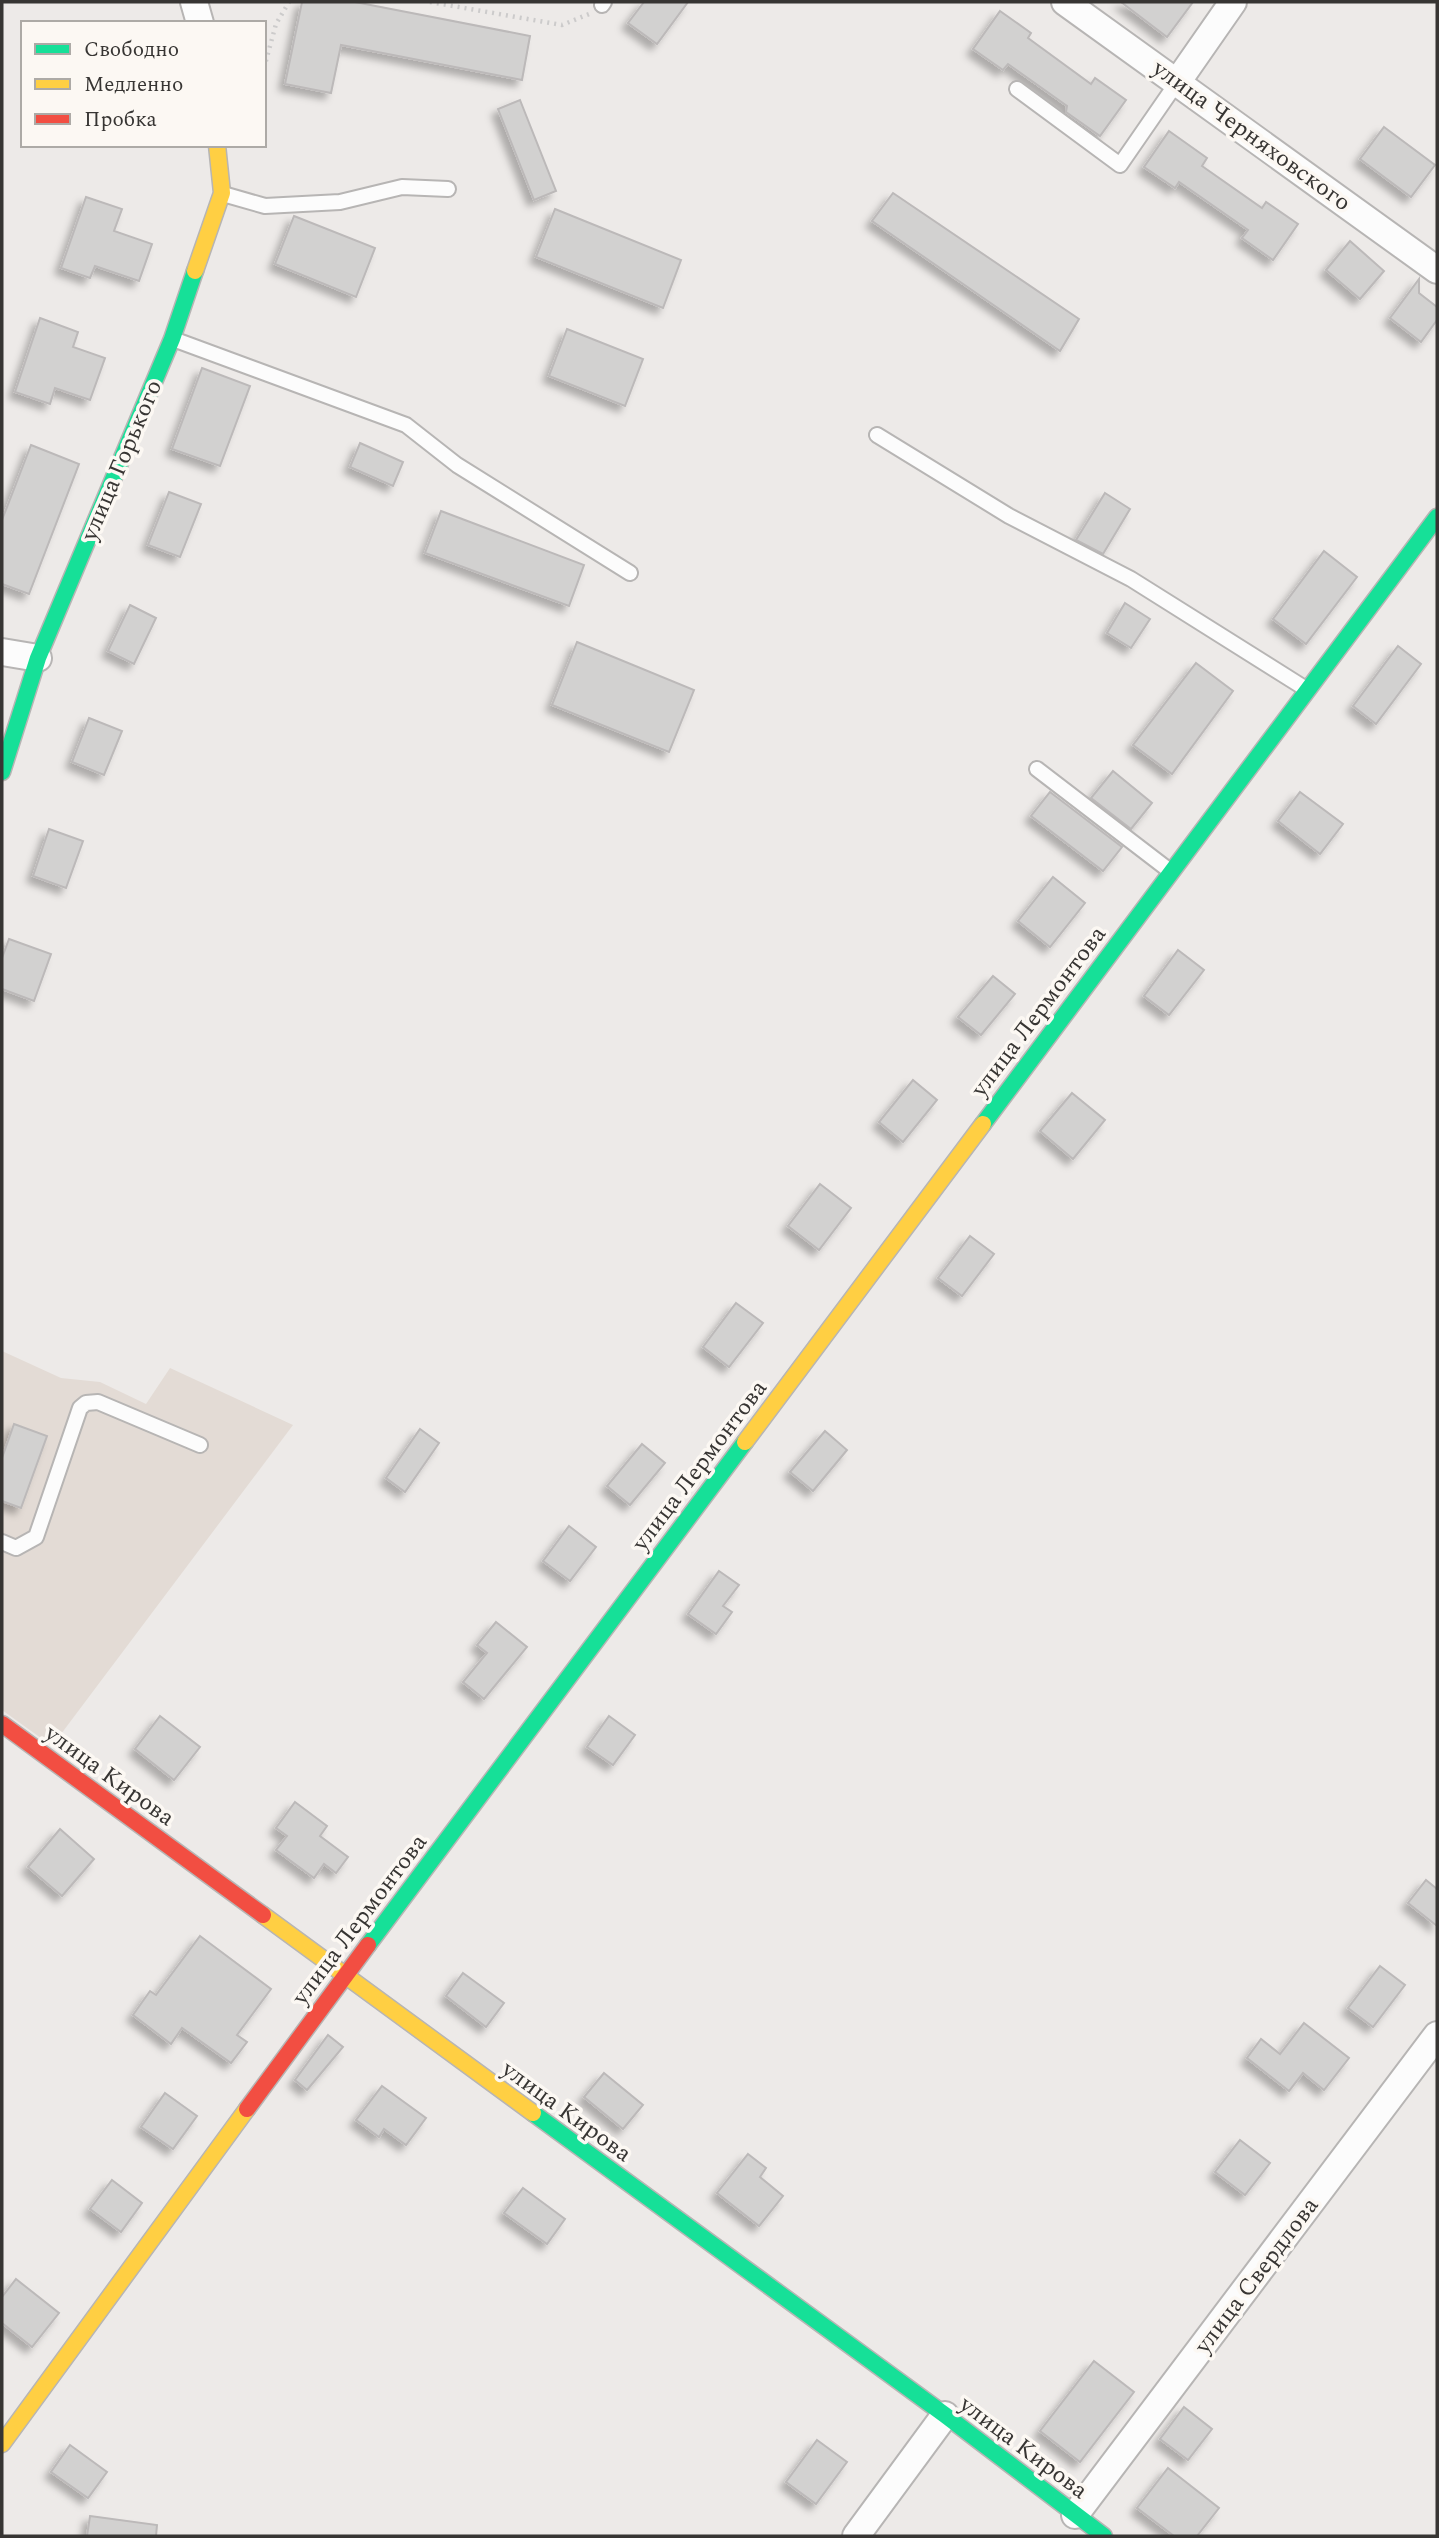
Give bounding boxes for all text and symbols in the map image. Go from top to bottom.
legend [21,21,266,147]
text: Свободно [84,34,179,66]
street label: улица Черняховского [1144,51,1358,220]
text: Медленно [84,69,183,101]
text: Пробка [84,104,158,136]
street label: улица Горького [71,374,172,547]
street label: улица Лермонтова [962,918,1115,1106]
street label: улица Лермонтова [623,1372,776,1560]
street label: улица Кирова [36,1716,182,1836]
street label: улица Лермонтова [283,1826,436,2014]
street label: улица Кирова [493,2052,639,2172]
street label: улица Свердлова [1185,2189,1328,2363]
street label: улица Кирова [950,2387,1096,2509]

